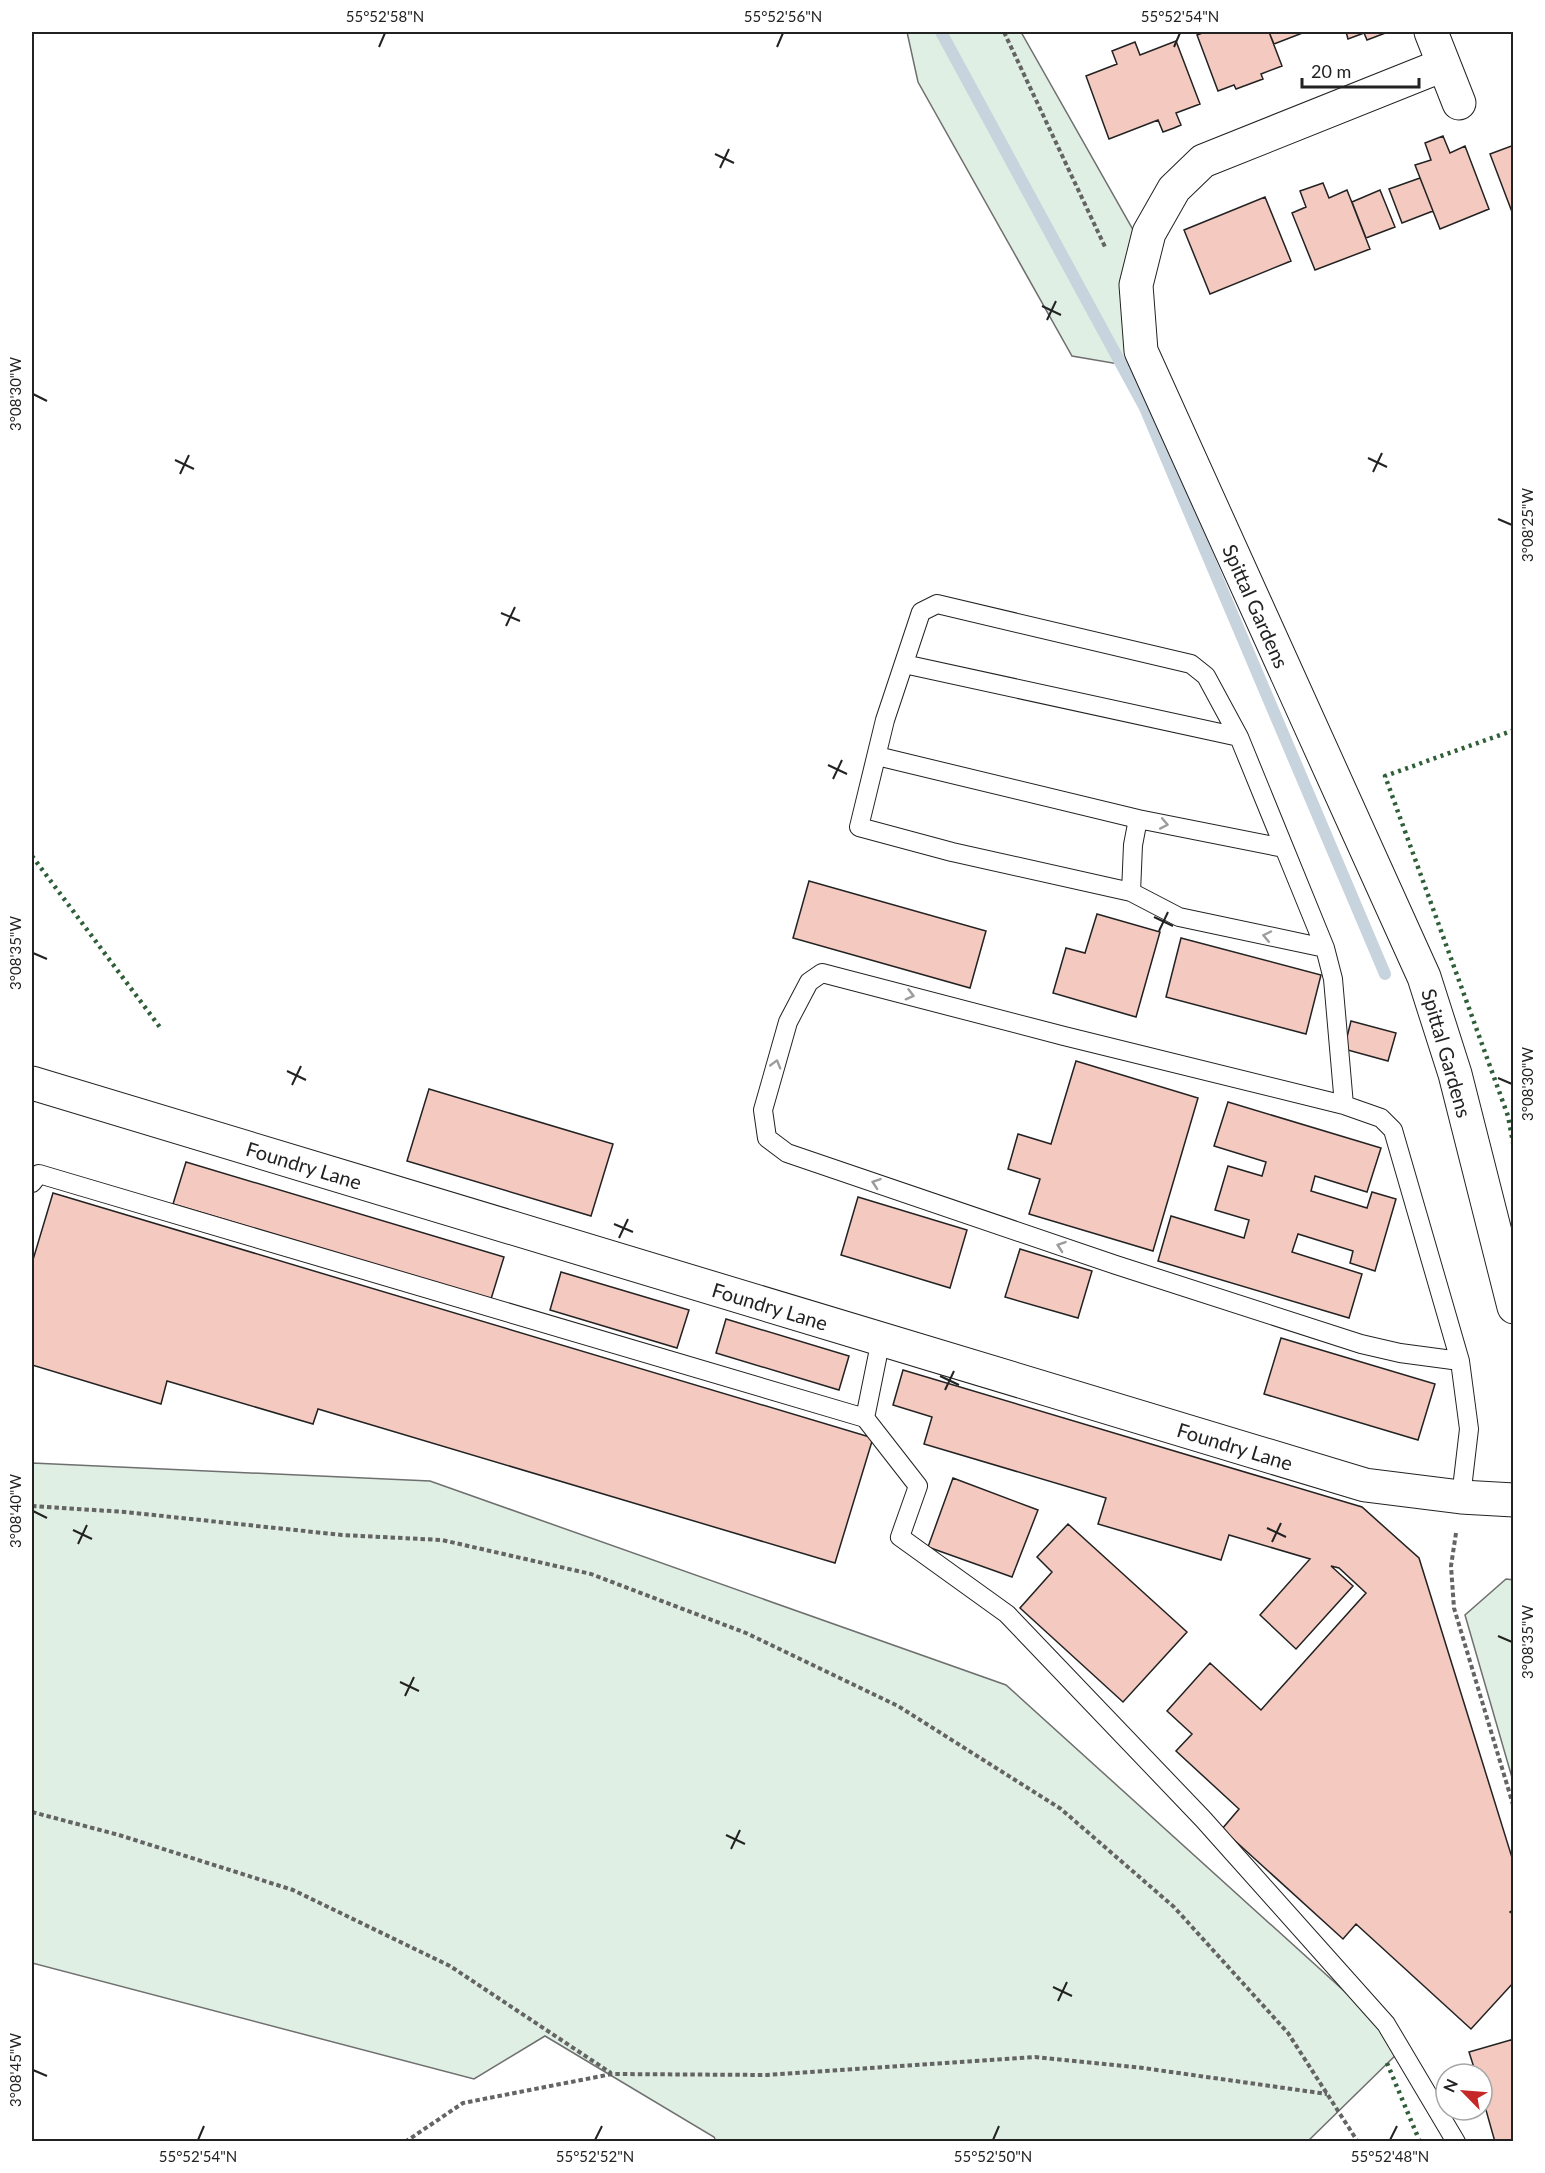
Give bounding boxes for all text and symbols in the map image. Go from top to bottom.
text: 55°52'58"N [346,7,424,25]
text: 55°52'56"N [744,7,822,25]
text: 55°52'54"N [1141,7,1219,25]
scale bar [1302,51,1419,89]
text: 20 m [1311,60,1351,82]
text: 3°08'30"W [6,357,24,431]
text: 3°08'25"W [1518,488,1536,562]
street label: Spittal Gardens [1218,540,1294,672]
one-way arrow [1159,817,1169,830]
text: 3°08'35"W [6,916,24,990]
one-way arrow [1263,930,1273,943]
street label: Spittal Gardens [1417,986,1477,1120]
one-way arrow [904,988,914,1001]
text: 3°08'30"W [1518,1047,1536,1121]
one-way arrow [769,1059,781,1070]
street label: Foundry Lane [243,1136,365,1194]
one-way arrow [871,1178,882,1191]
one-way arrow [1056,1241,1066,1253]
street label: Foundry Lane [709,1277,831,1335]
street label: Foundry Lane [1174,1417,1296,1475]
text: 3°08'40"W [6,1474,24,1548]
text: 3°08'35"W [1518,1605,1536,1679]
text: 3°08'45"W [6,2033,24,2107]
north arrow [1434,2062,1494,2122]
text: N [1439,2076,1461,2095]
text: 55°52'54"N [159,2147,237,2165]
text: 55°52'52"N [556,2147,634,2165]
text: 55°52'50"N [954,2147,1032,2165]
text: 55°52'48"N [1351,2147,1429,2165]

